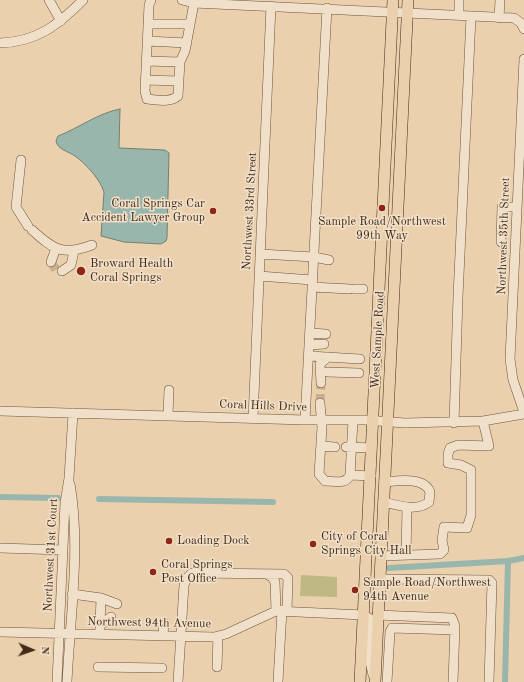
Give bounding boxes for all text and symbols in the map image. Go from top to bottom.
street label: Northwest 33rd Street [240,152,260,270]
street label: Northwest 35th Street [495,177,513,295]
place label: Coral Springs Car Accident Lawyer Group [82,197,205,225]
marker: Sample Road/Northwest 99th Way [377,203,387,213]
marker: Coral Springs Car Accident Lawyer Group [208,206,218,216]
place label: Sample Road/Northwest 99th Way [318,215,446,243]
place label: Broward Health Coral Springs [90,257,173,285]
marker: Broward Health Coral Springs [75,265,87,277]
street label: West Sample Road [368,291,388,389]
street label: Coral Hills Drive [219,397,307,415]
street label: Northwest 31st Court [41,498,61,612]
place label: City of Coral Springs City Hall [321,530,411,558]
place label: Loading Dock [177,534,250,548]
marker: Loading Dock [164,536,174,546]
marker: City of Coral Springs City Hall [308,539,318,549]
place label: Coral Springs Post Office [161,558,232,586]
marker: Coral Springs Post Office [148,567,158,577]
place label: Sample Road/Northwest 94th Avenue [363,576,491,604]
marker: Sample Road/Northwest 94th Avenue [350,585,360,595]
street label: Northwest 94th Avenue [87,615,211,631]
north arrow [12,630,52,670]
text: N [39,646,50,655]

